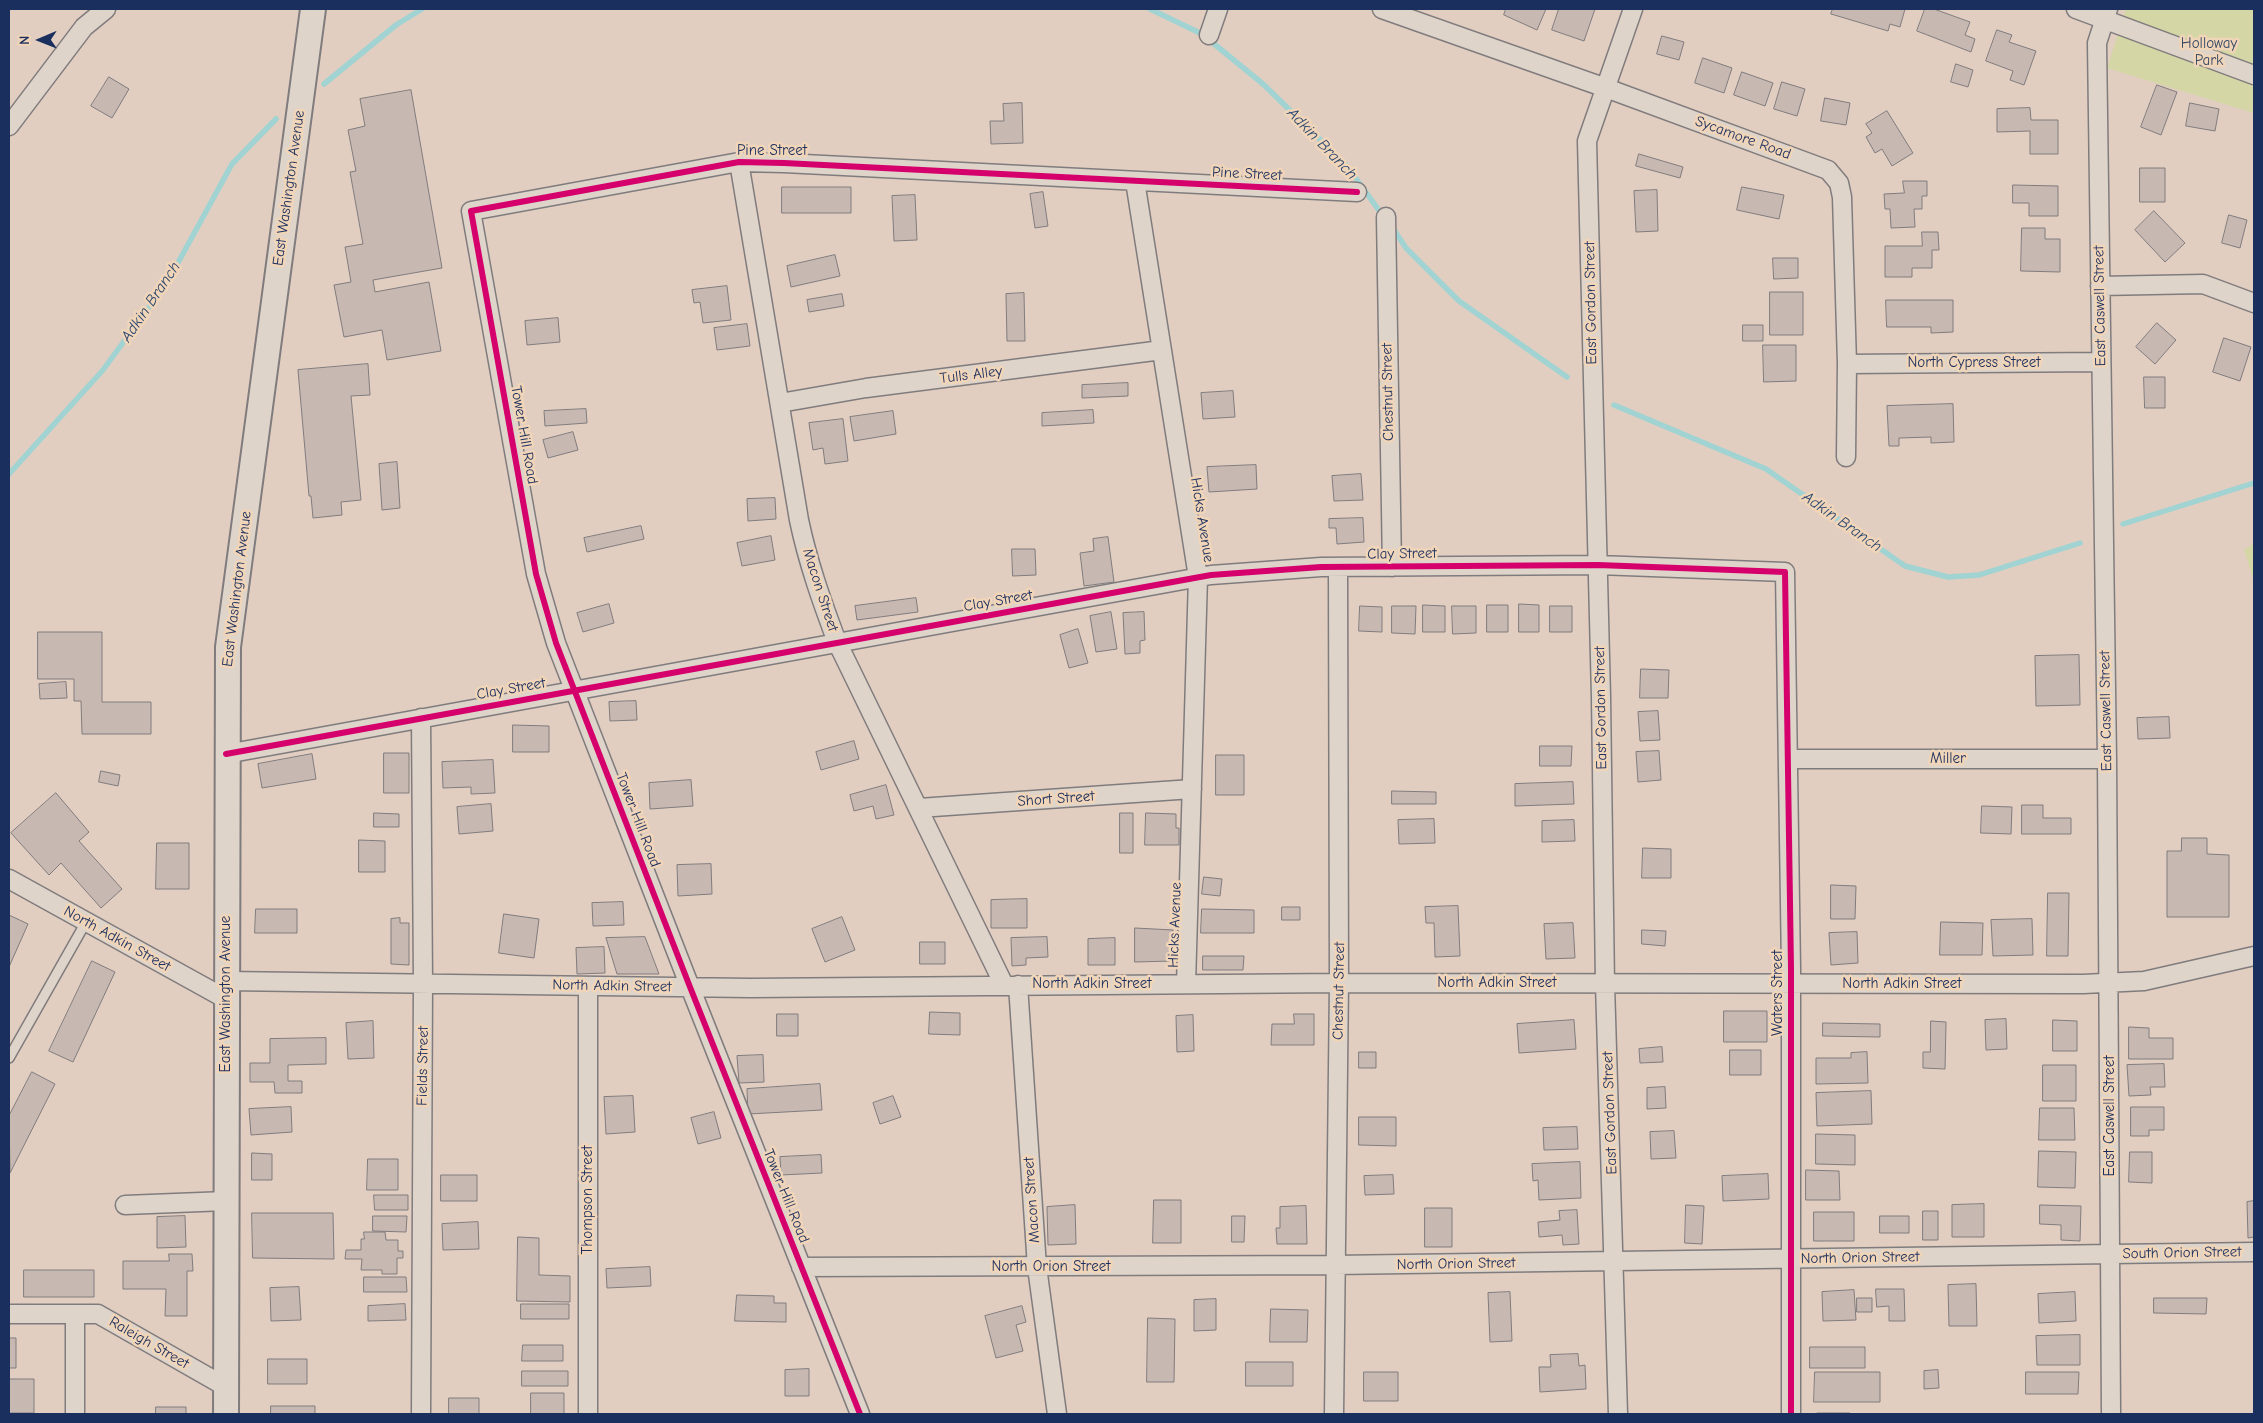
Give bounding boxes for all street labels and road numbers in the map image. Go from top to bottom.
street label: East Washington Avenue [269,109,309,267]
street label: Sycamore Road [1693,112,1793,164]
street label: Pine Street [737,142,807,160]
street label: Pine Street [1211,163,1283,185]
street label: East Gordon Street [1581,241,1601,365]
street label: East Caswell Street [2090,245,2110,367]
street label: Chestnut Street [1378,343,1398,441]
street label: North Cypress Street [1907,354,2041,372]
street label: Tulls Alley [939,362,1003,388]
street label: Tower Hill Road [506,384,542,486]
street label: Hicks Avenue [1186,476,1218,564]
street label: East Washington Avenue [219,510,255,668]
street label: Clay Street [1367,544,1437,564]
street label: Macon Street [798,546,842,634]
street label: Clay Street [962,586,1034,616]
street label: East Gordon Street [1591,646,1611,770]
street label: East Caswell Street [2096,650,2116,772]
street label: Clay Street [475,674,547,704]
street label: Miller [1930,750,1966,768]
street label: Tower Hill Road [612,770,664,870]
street label: Short Street [1017,787,1095,811]
street label: Hicks Avenue [1165,882,1185,968]
street label: North Adkin Street [60,902,174,976]
street label: East Washington Avenue [217,916,235,1072]
street label: Chestnut Street [1329,942,1349,1040]
street label: Waters Street [1769,950,1787,1036]
street label: North Adkin Street [1437,974,1557,992]
street label: North Adkin Street [1032,975,1152,993]
street label: North Adkin Street [1842,975,1962,993]
street label: North Adkin Street [552,976,672,996]
street label: Fields Street [413,1026,433,1106]
street label: East Gordon Street [1599,1051,1621,1175]
street label: East Caswell Street [2101,1056,2119,1176]
street label: Thompson Street [579,1145,597,1255]
street label: Tower Hill Road [759,1146,813,1246]
street label: Macon Street [1020,1156,1044,1244]
street label: South Orion Street [2122,1243,2242,1263]
street label: North Orion Street [1800,1248,1920,1268]
street label: North Orion Street [1396,1254,1516,1274]
street label: North Orion Street [992,1258,1110,1276]
street label: Raleigh Street [106,1313,192,1373]

